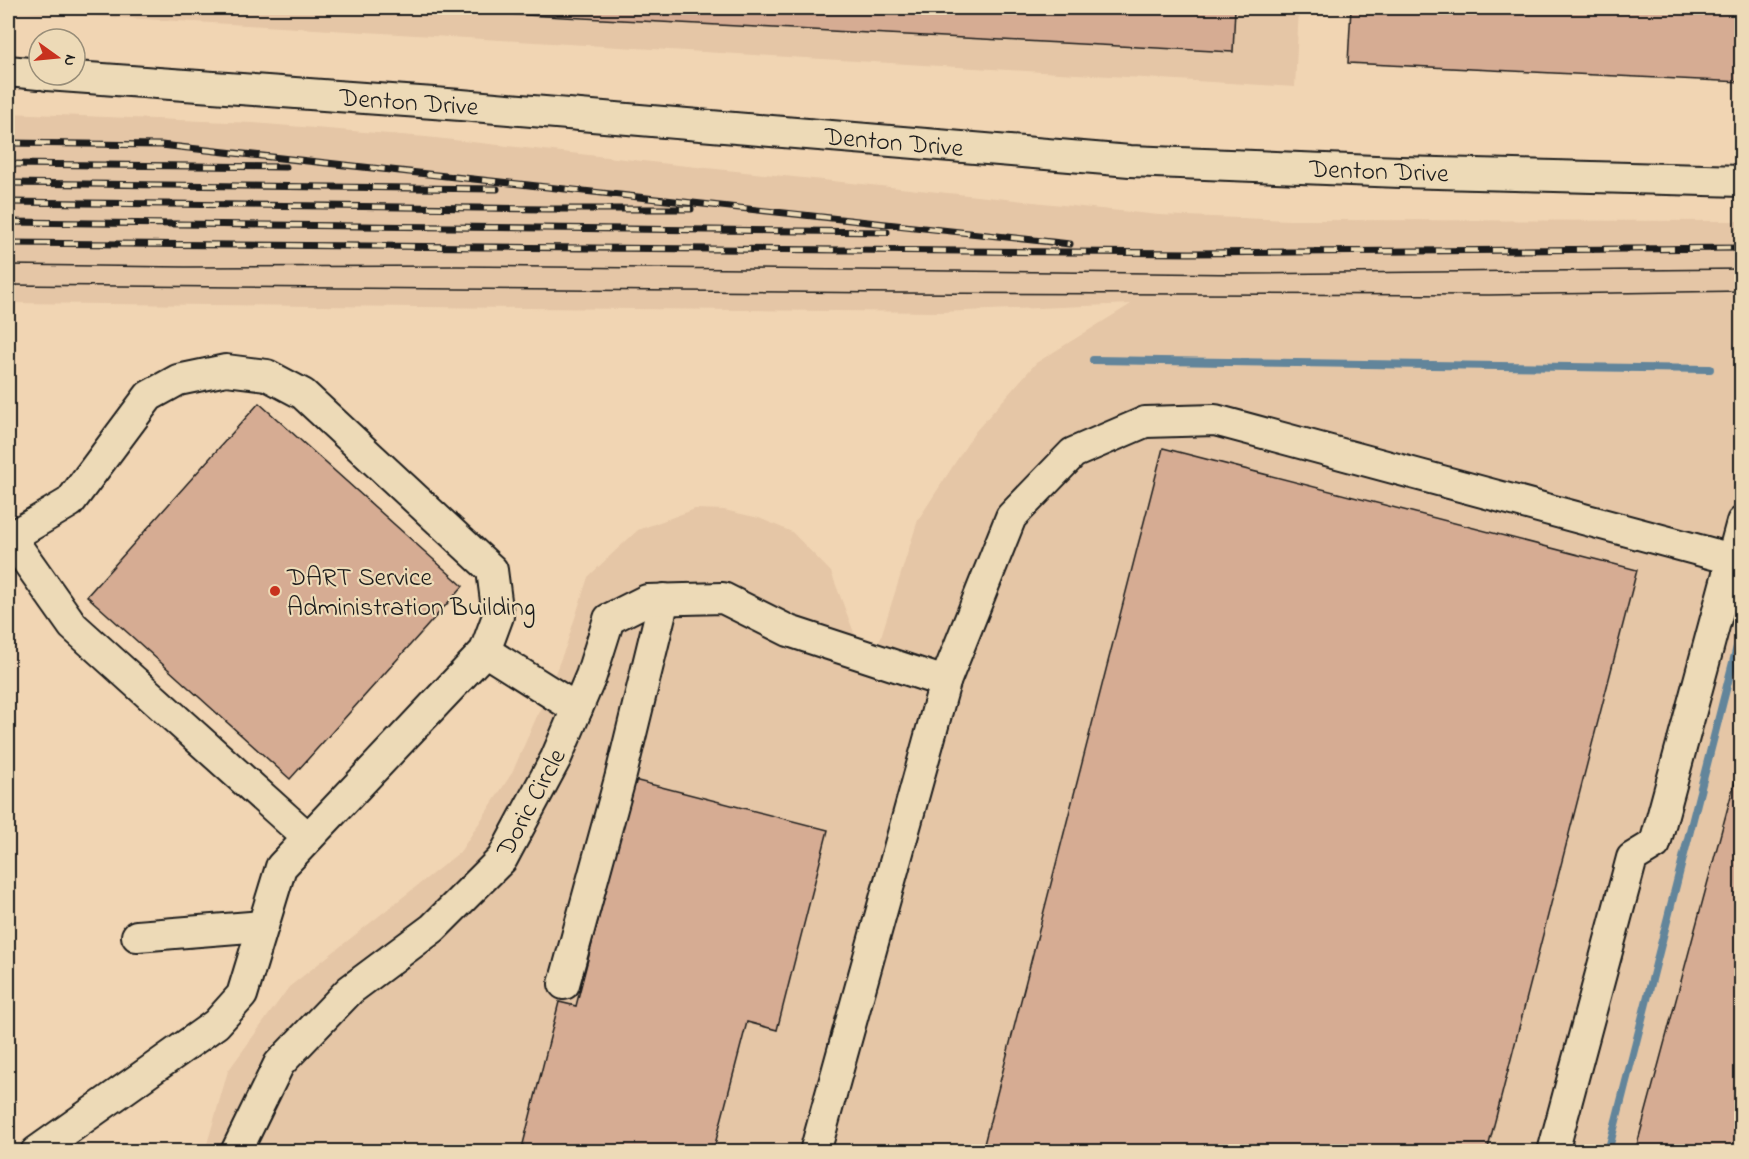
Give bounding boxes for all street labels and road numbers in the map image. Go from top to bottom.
street label: Denton Drive [337,80,480,128]
street label: Denton Drive [822,119,965,169]
street label: Denton Drive [1308,152,1450,194]
street label: Doric Circle [488,742,577,865]

